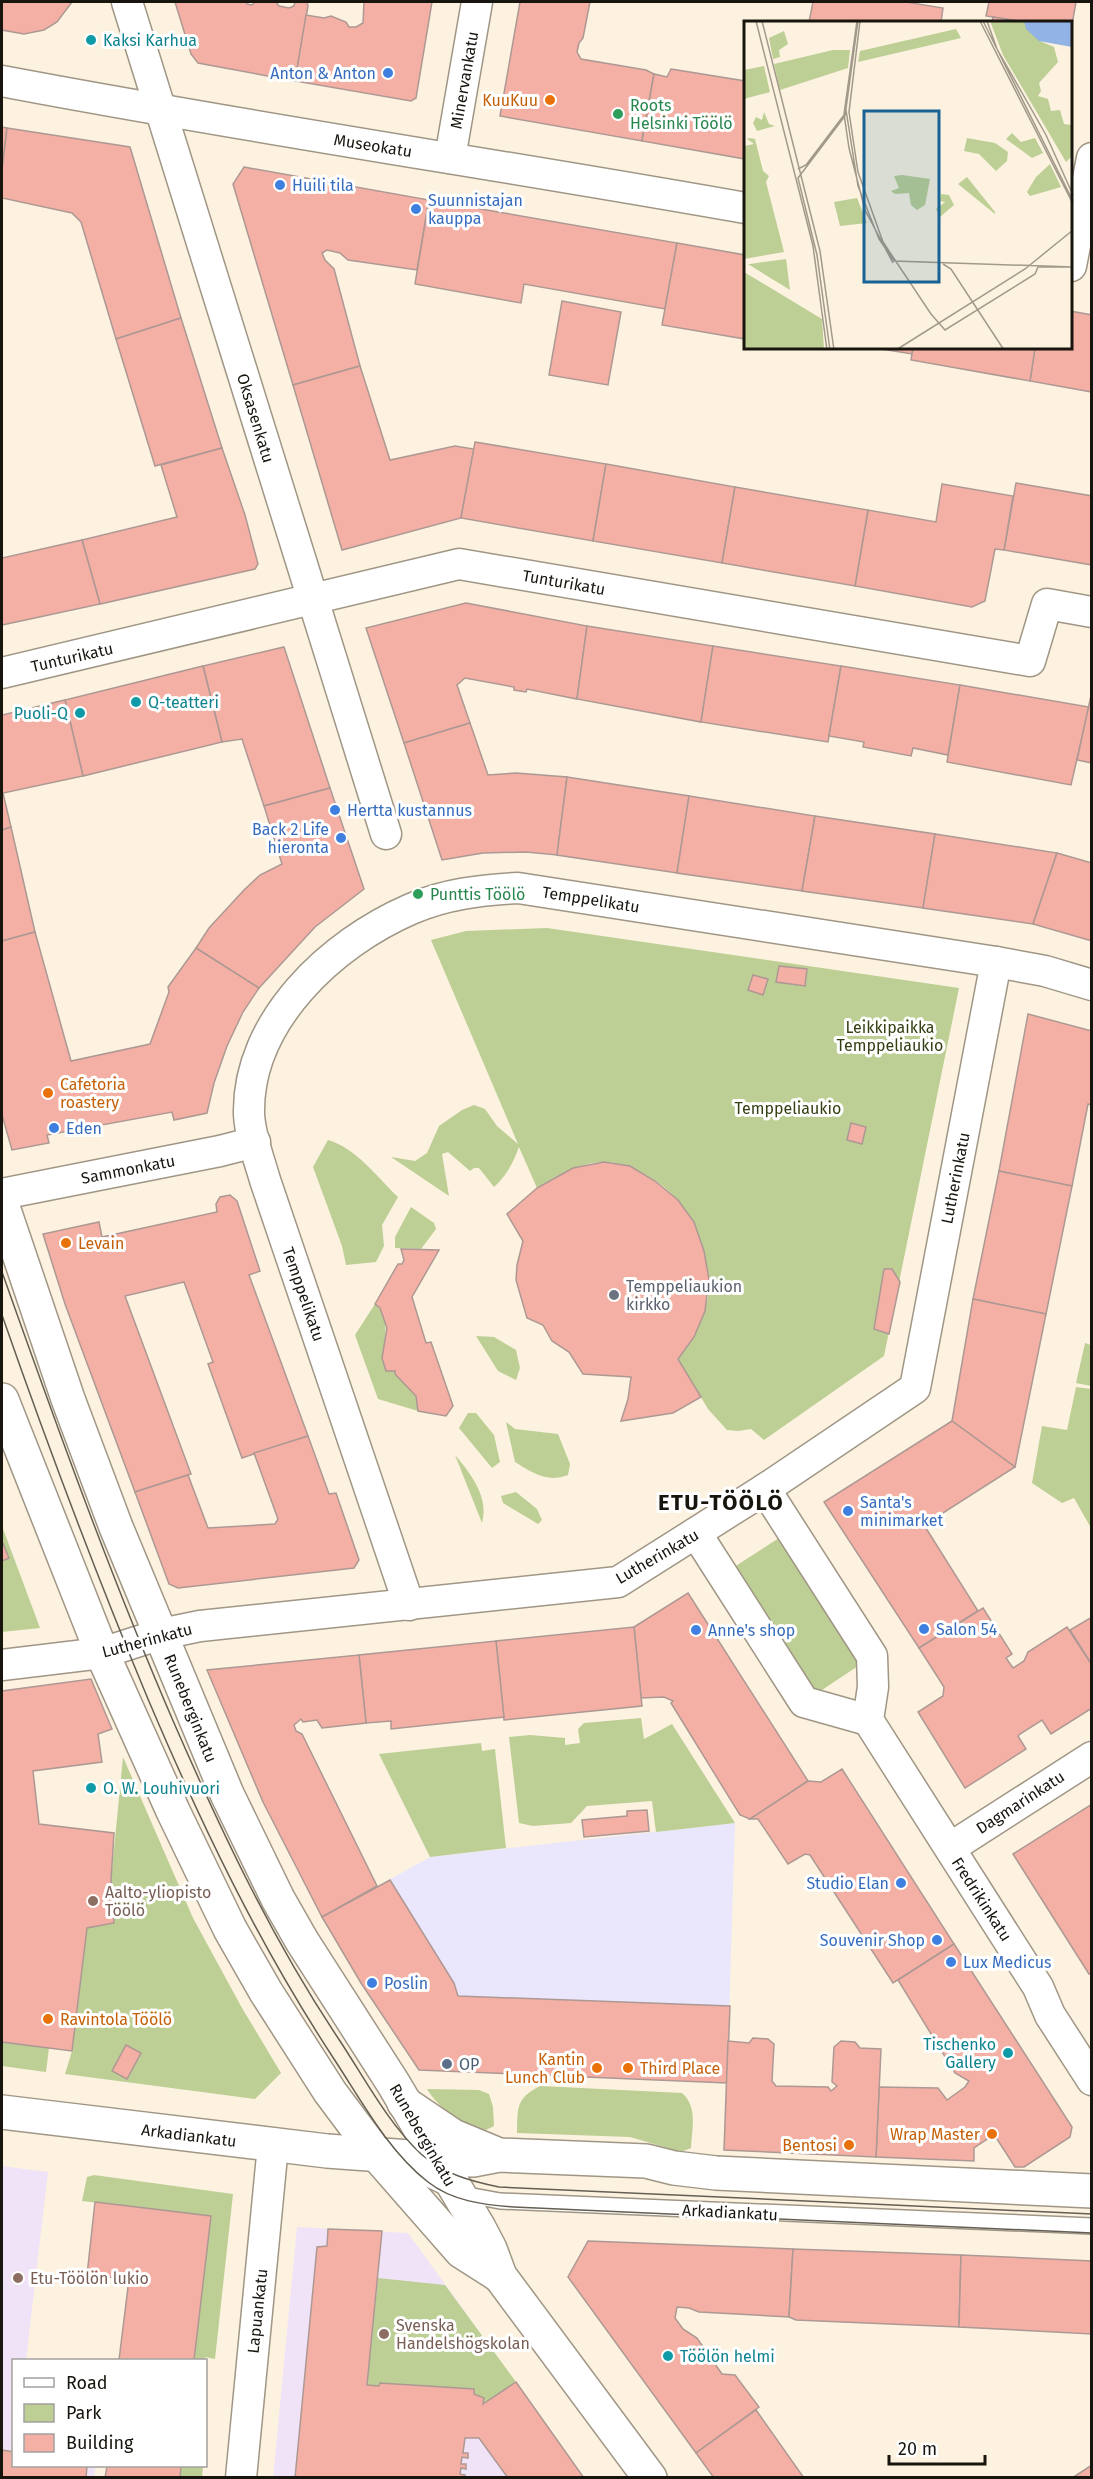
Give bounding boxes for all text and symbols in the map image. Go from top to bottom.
inset map [744,21,1072,350]
street label: Minervankatu [447,30,482,130]
place label: Kaksi Karhua [103,31,197,50]
marker: Kaksi Karhua [84,33,98,47]
place label: Anton & Anton [270,64,376,83]
marker: Anton & Anton [381,66,395,80]
place label: KuuKuu [482,91,538,110]
marker: KuuKuu [543,93,557,107]
place label: Roots Helsinki Töölö [630,96,733,133]
marker: Roots Helsinki Töölö [611,107,625,121]
street label: Museokatu [332,130,413,161]
place label: Huili tila [292,176,354,195]
marker: Huili tila [273,178,287,192]
place label: Suunnistajan kauppa [428,191,523,228]
marker: Suunnistajan kauppa [409,202,423,216]
street label: Oksasenkatu [233,371,278,465]
street label: Tunturikatu [521,566,607,599]
street label: Tunturikatu [29,639,115,676]
place label: Q-teatteri [148,693,219,712]
marker: Q-teatteri [129,695,143,709]
place label: Puoli-Q [14,704,68,723]
marker: Puoli-Q [73,706,87,720]
place label: Hertta kustannus [347,801,472,820]
marker: Hertta kustannus [328,803,342,817]
place label: Back 2 Life hieronta [252,820,329,857]
marker: Back 2 Life hieronta [334,831,348,845]
street label: Temppelikatu [541,882,641,917]
place label: Punttis Töölö [430,885,525,904]
marker: Punttis Töölö [411,887,425,901]
park label: Leikkipaikka Temppeliaukio [837,1018,943,1055]
place label: Cafetoria roastery [60,1075,126,1112]
marker: Cafetoria roastery [41,1086,55,1100]
park label: Temppeliaukio [735,1099,841,1118]
place label: Eden [66,1119,102,1138]
marker: Eden [47,1121,61,1135]
street label: Lutherinkatu [937,1131,974,1225]
street label: Sammonkatu [80,1151,177,1188]
place label: Levain [78,1234,124,1253]
marker: Levain [59,1236,73,1250]
street label: Temppelikatu [279,1245,329,1344]
place label: Temppeliaukion kirkko [626,1277,742,1314]
marker: Temppeliaukion kirkko [607,1288,621,1302]
district label: ETU-TÖÖLÖ [658,1489,784,1516]
place label: Santa's minimarket [860,1493,943,1530]
marker: Santa's minimarket [841,1504,855,1518]
street label: Lutherinkatu [612,1525,702,1588]
street label: Lutherinkatu [100,1619,194,1662]
place label: Salon 54 [936,1620,998,1639]
place label: Anne's shop [708,1621,795,1640]
marker: Salon 54 [917,1622,931,1636]
marker: Anne's shop [689,1623,703,1637]
street label: Runeberginkatu [160,1651,221,1765]
street label: Dagmarinkatu [973,1767,1068,1838]
place label: O. W. Louhivuori [103,1779,220,1798]
marker: O. W. Louhivuori [84,1781,98,1795]
street label: Fredrikinkatu [948,1854,1016,1945]
place label: Studio Elan [806,1874,889,1893]
marker: Studio Elan [894,1876,908,1890]
place label: Aalto-yliopisto Töölö [105,1883,211,1920]
marker: Aalto-yliopisto Töölö [86,1894,100,1908]
place label: Souvenir Shop [820,1931,925,1950]
marker: Souvenir Shop [930,1933,944,1947]
place label: Lux Medicus [963,1953,1052,1972]
marker: Lux Medicus [944,1955,958,1969]
place label: Poslin [384,1974,428,1993]
marker: Poslin [365,1976,379,1990]
place label: Ravintola Töölö [60,2010,172,2029]
marker: Ravintola Töölö [41,2012,55,2026]
place label: Tischenko Gallery [923,2035,996,2072]
marker: Tischenko Gallery [1001,2046,1015,2060]
place label: Kantin Lunch Club [505,2050,585,2087]
place label: OP [459,2055,479,2074]
marker: OP [440,2057,454,2071]
place label: Third Place [640,2059,720,2078]
marker: Kantin Lunch Club [590,2061,604,2075]
marker: Third Place [621,2061,635,2075]
street label: Runeberginkatu [386,2081,460,2190]
street label: Arkadiankatu [140,2120,238,2151]
place label: Wrap Master [890,2125,981,2144]
marker: Wrap Master [985,2127,999,2141]
place label: Bentosi [782,2136,837,2155]
marker: Bentosi [842,2138,856,2152]
street label: Arkadiankatu [682,2201,778,2224]
street label: Lapuankatu [244,2268,271,2354]
place label: Etu-Töölön lukio [30,2269,149,2288]
marker: Etu-Töölön lukio [11,2271,25,2285]
place label: Svenska Handelshögskolan [396,2316,530,2353]
marker: Svenska Handelshögskolan [377,2327,391,2341]
place label: Töölön helmi [680,2347,775,2366]
marker: Töölön helmi [661,2349,675,2363]
legend [12,2359,207,2467]
text: Road [66,2372,108,2394]
text: Park [66,2402,102,2424]
scale bar [889,2428,985,2466]
text: Building [66,2432,134,2454]
text: 20 m [898,2438,937,2460]

